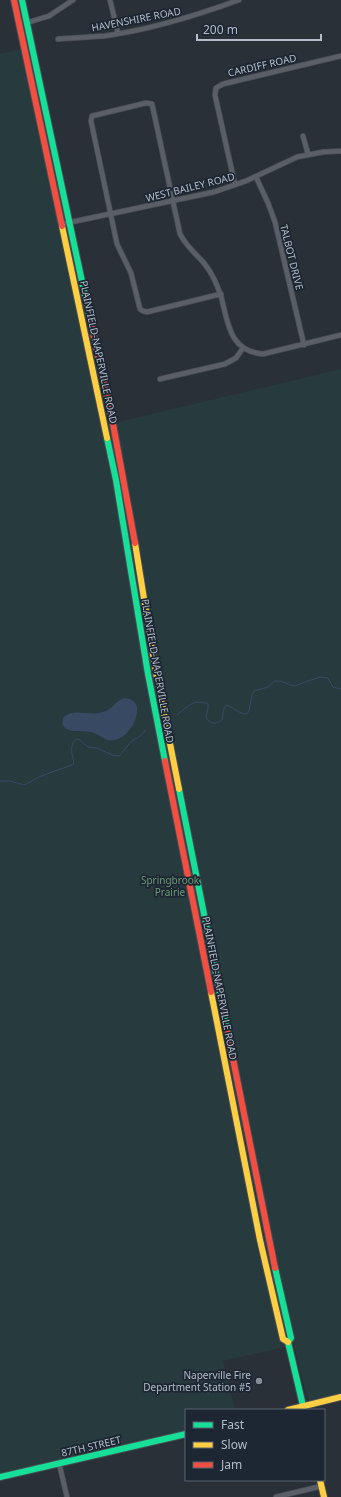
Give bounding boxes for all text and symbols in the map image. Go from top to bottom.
street label: HAVENSHIRE ROAD [90,3,182,35]
scale bar [197,16,321,42]
text: 200 m [203,21,238,38]
street label: CARDIFF ROAD [226,50,298,80]
street label: WEST BAILEY ROAD [144,169,236,205]
street label: TALBOT DRIVE [277,223,307,291]
street label: PLAINFIELD-NAPERVILLE ROAD [77,279,121,425]
street label: PLAINFIELD-NAPERVILLE ROAD [138,598,178,744]
park label: Springbrook Prairie [141,873,200,899]
street label: PLAINFIELD-NAPERVILLE ROAD [199,915,241,1061]
place label: Naperville Fire Department Station #5 [143,1368,251,1394]
marker: Naperville Fire Department Station #5 [254,1376,264,1386]
legend [185,1409,325,1481]
text: Fast [221,1416,245,1433]
street label: 87TH STREET [60,1432,123,1460]
text: Slow [221,1436,248,1453]
text: Jam [220,1456,242,1473]

